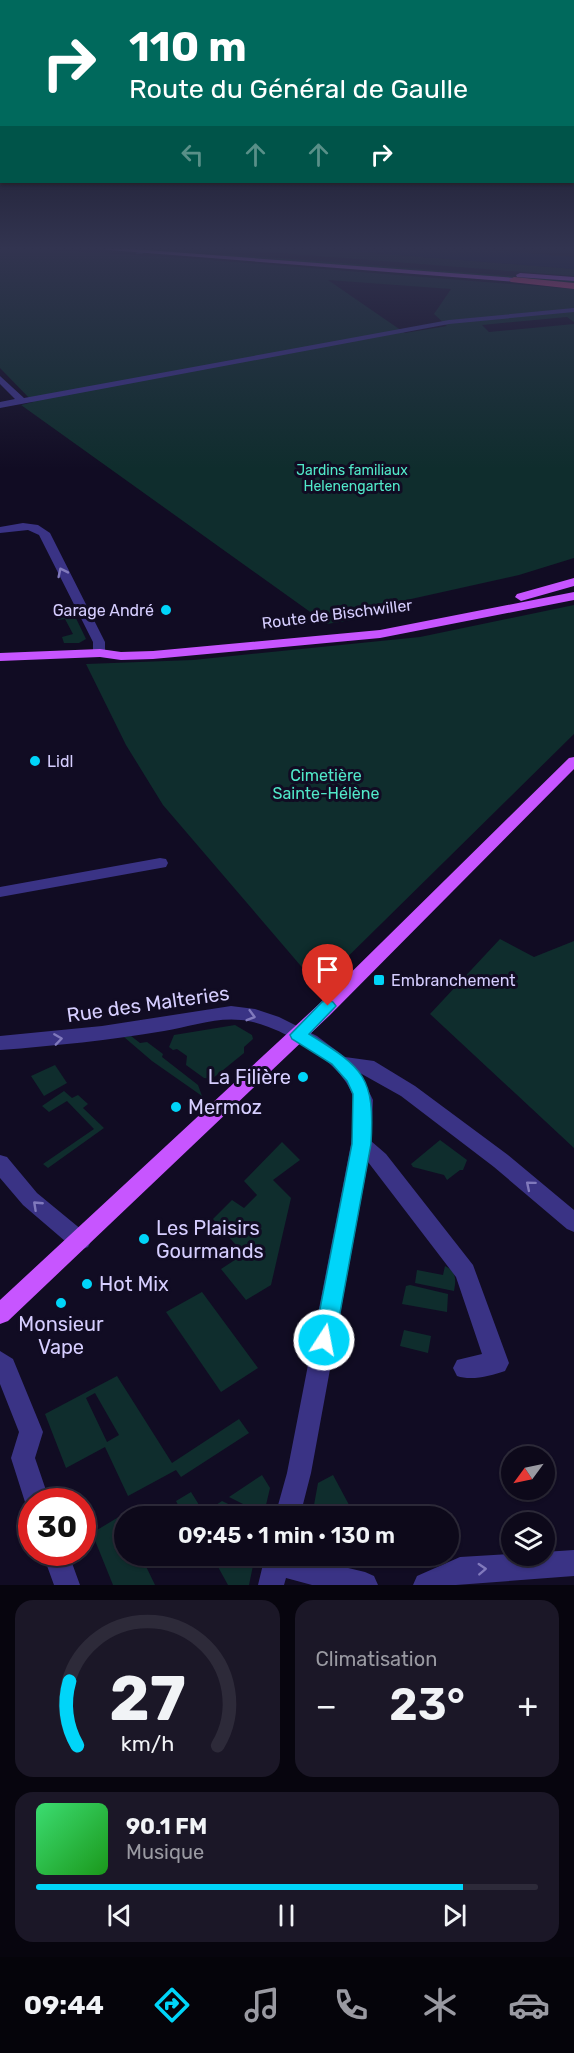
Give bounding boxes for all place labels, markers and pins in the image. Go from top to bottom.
place label: Garage André [53,601,154,620]
marker: Garage André [159,603,173,617]
place label: Lidl [47,752,73,771]
marker: Lidl [28,754,42,768]
pin [302,944,353,1006]
place label: Embranchement [391,971,515,990]
marker: Embranchement [372,973,386,987]
place label: La Filière [208,1065,291,1089]
marker: La Filière [296,1070,310,1084]
place label: Mermoz [188,1095,262,1119]
marker: Mermoz [169,1100,183,1114]
place label: Les Plaisirs Gourmands [156,1216,264,1263]
marker: Les Plaisirs Gourmands [137,1232,151,1246]
place label: Hot Mix [99,1272,169,1296]
marker: Hot Mix [80,1277,94,1291]
marker: Monsieur Vape [54,1296,68,1310]
place label: Monsieur Vape [18,1312,104,1359]

